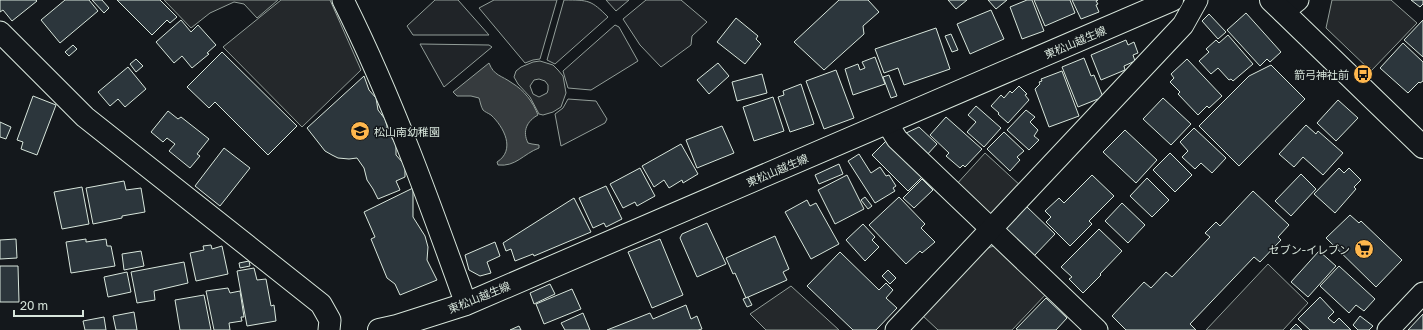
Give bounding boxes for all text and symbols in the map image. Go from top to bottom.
street label: 東松山越生線 [1042,23,1108,61]
bus stop icon: 箭弓神社前 [1352,63,1374,85]
place label: 箭弓神社前 [1294,68,1349,81]
school or university icon: 松山南幼稚園 [349,120,371,142]
place label: 松山南幼稚園 [374,125,440,138]
street label: 東松山越生線 [744,151,810,189]
supermarket icon: セブン-イレブン [1353,238,1375,260]
place label: セブン-イレブン [1269,243,1350,256]
street label: 東松山越生線 [446,279,512,315]
scale bar [14,292,83,318]
text: 20 m [20,298,48,313]

